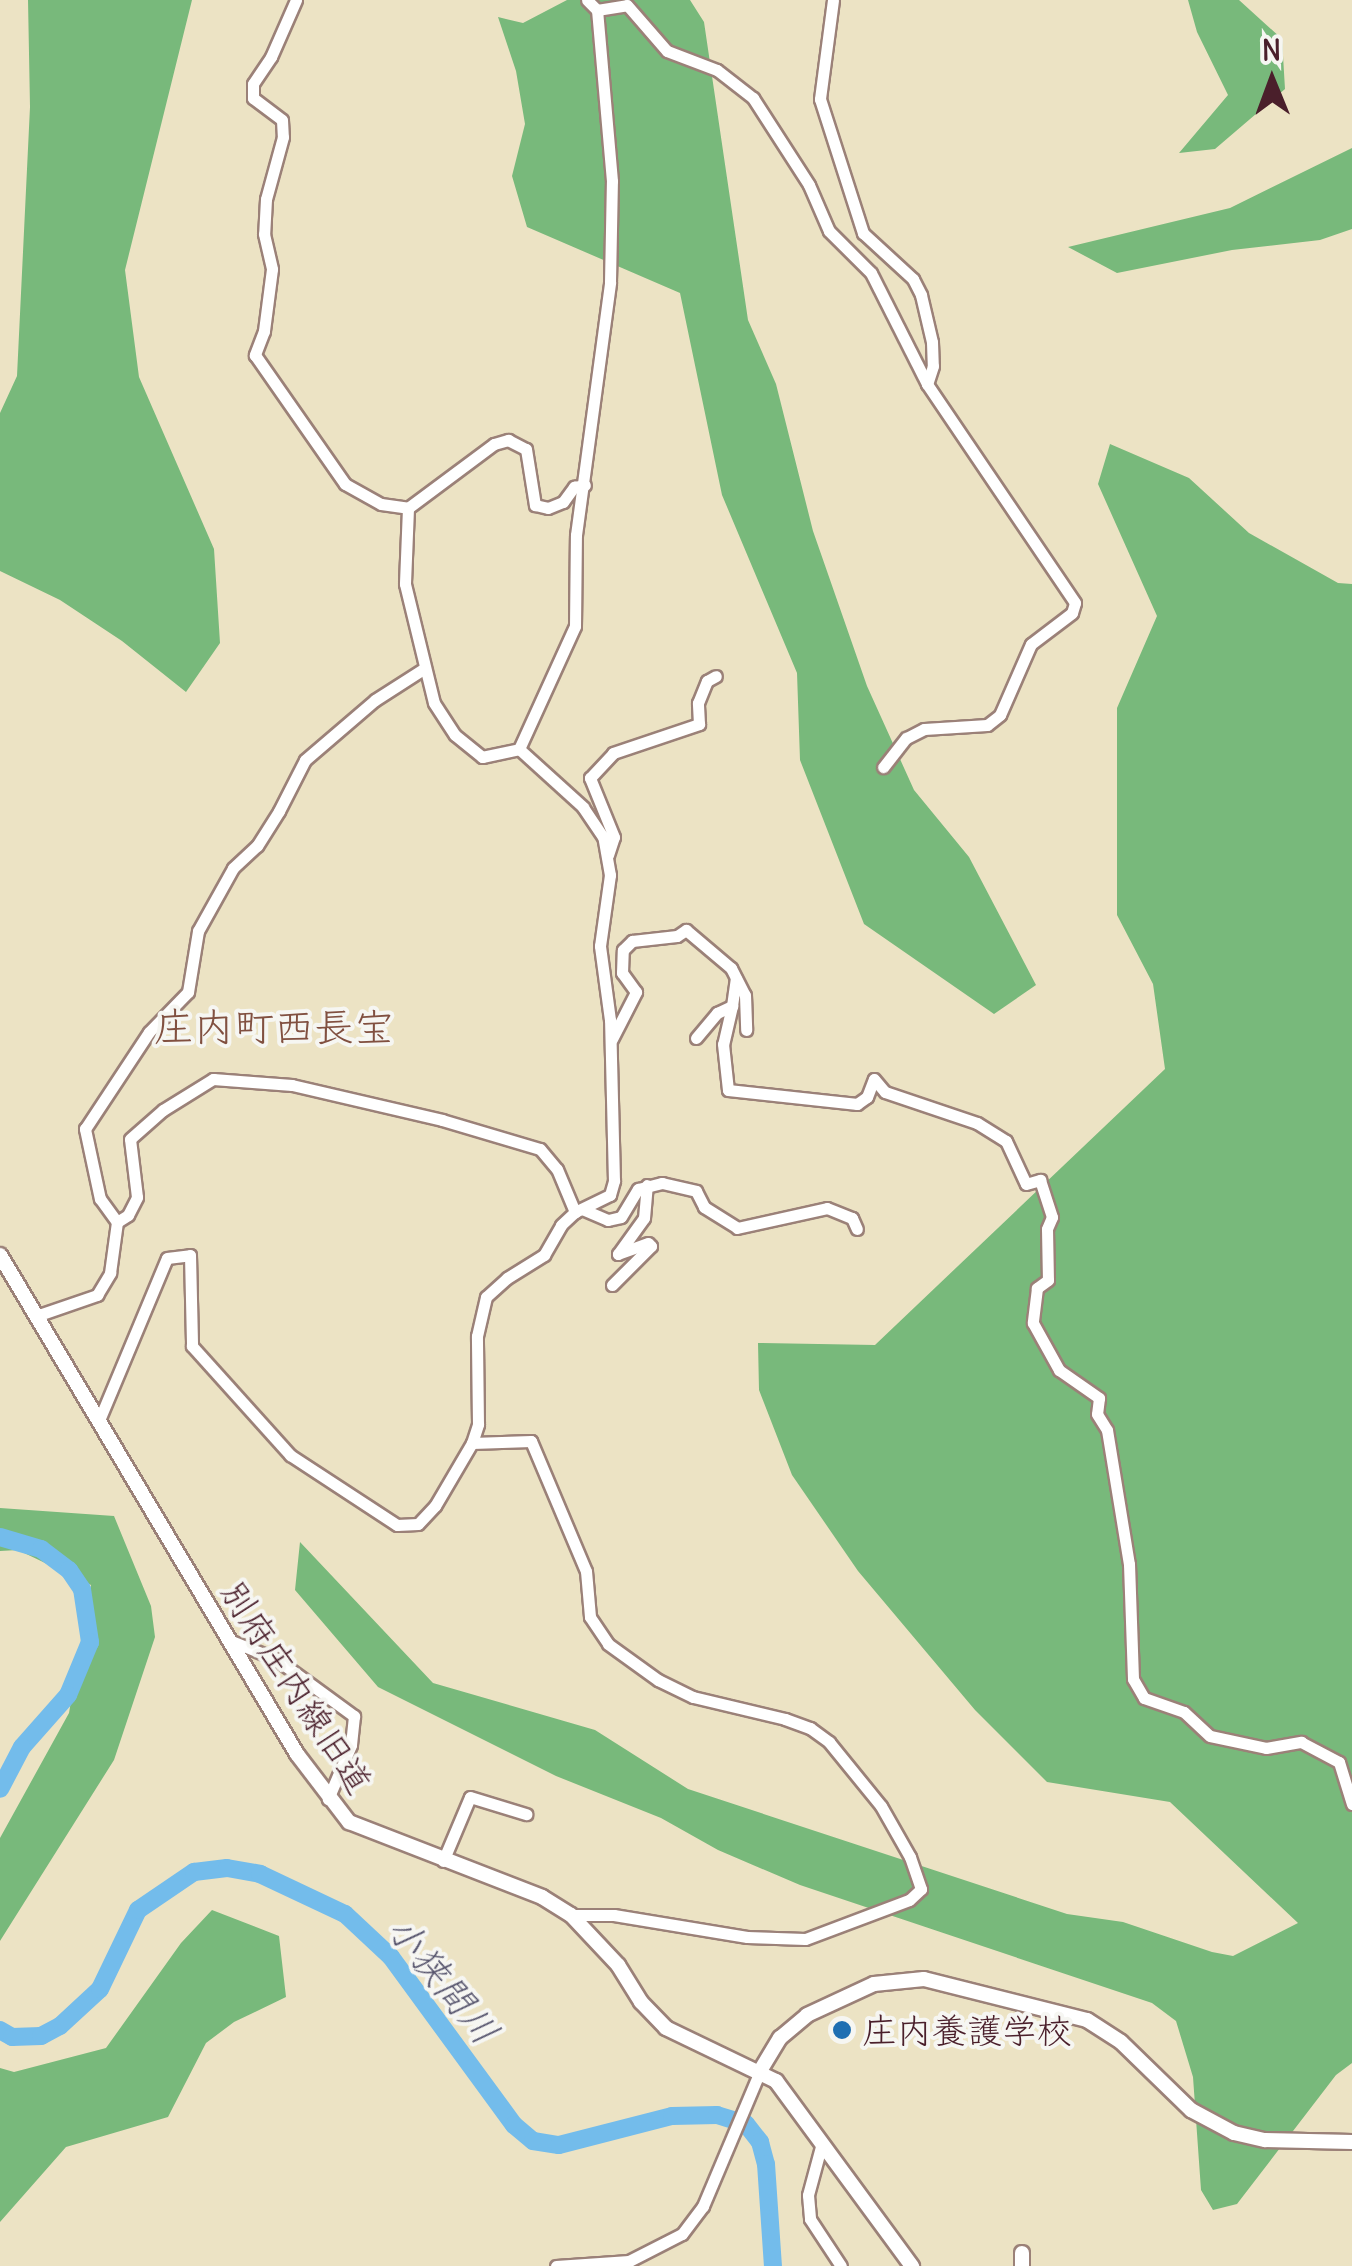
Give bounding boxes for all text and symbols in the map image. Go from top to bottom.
north arrow [1222,30,1322,130]
text: N [1261,32,1281,68]
district label: 庄内町西長宝 [154,1003,394,1051]
street label: 別府庄内線旧道 [213,1573,381,1801]
water label: 小狭間川 [377,1907,509,2053]
place label: 庄内養護学校 [862,2009,1072,2051]
marker: 庄内養護学校 [831,2019,853,2041]

